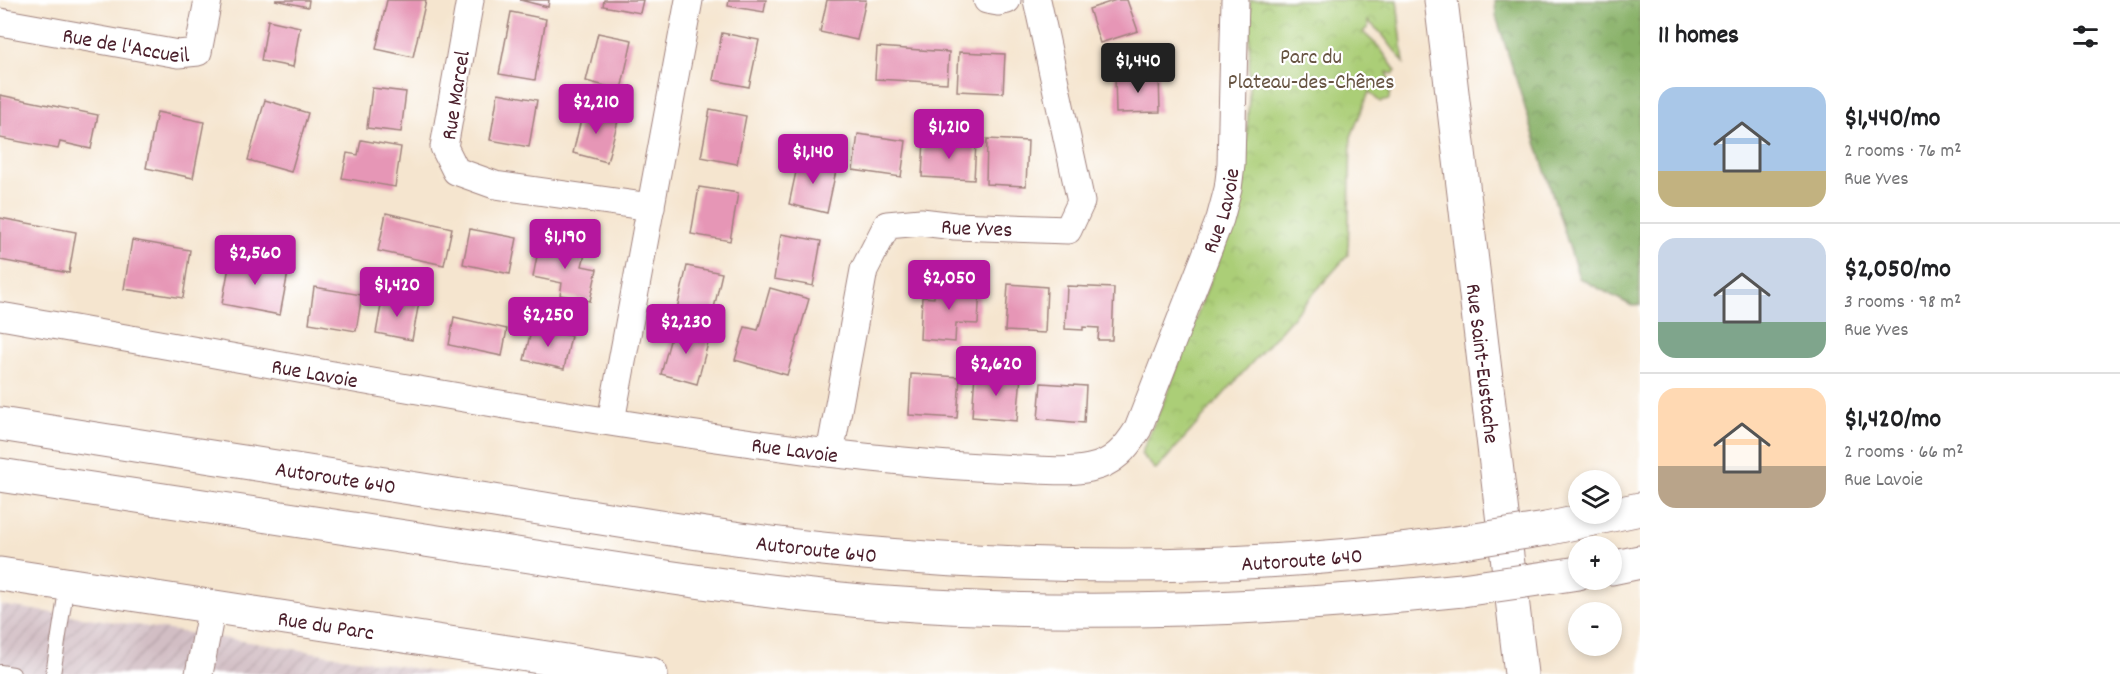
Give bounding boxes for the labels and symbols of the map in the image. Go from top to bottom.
street label: Rue de l'Accueil [60,22,191,73]
pin: $1,440 [1089,43,1187,94]
park label: Parc du Plateau-des-Chênes [1228,43,1394,99]
street label: Rue Marcel [435,49,480,142]
pin: $2,210 [547,84,645,135]
pin: $1,210 [900,109,998,160]
pin: $1,140 [764,134,862,185]
street label: Rue Lavoie [1196,167,1249,259]
street label: Rue Yves [939,212,1013,247]
pin: $1,190 [516,219,614,270]
pin: $2,560 [206,235,304,286]
pin: $2,050 [900,260,998,311]
pin: $1,420 [348,267,446,318]
street label: Rue Saint-Eustache [1456,282,1506,445]
pin: $2,250 [499,297,597,348]
pin: $2,230 [637,304,735,355]
pin: $2,620 [947,346,1045,397]
street label: Rue Lavoie [269,352,360,398]
street label: Rue Lavoie [749,431,840,473]
street label: Autoroute 640 [273,455,398,505]
street label: Autoroute 640 [754,529,878,573]
street label: Autoroute 640 [1241,542,1364,581]
street label: Rue du Parc [275,605,376,650]

